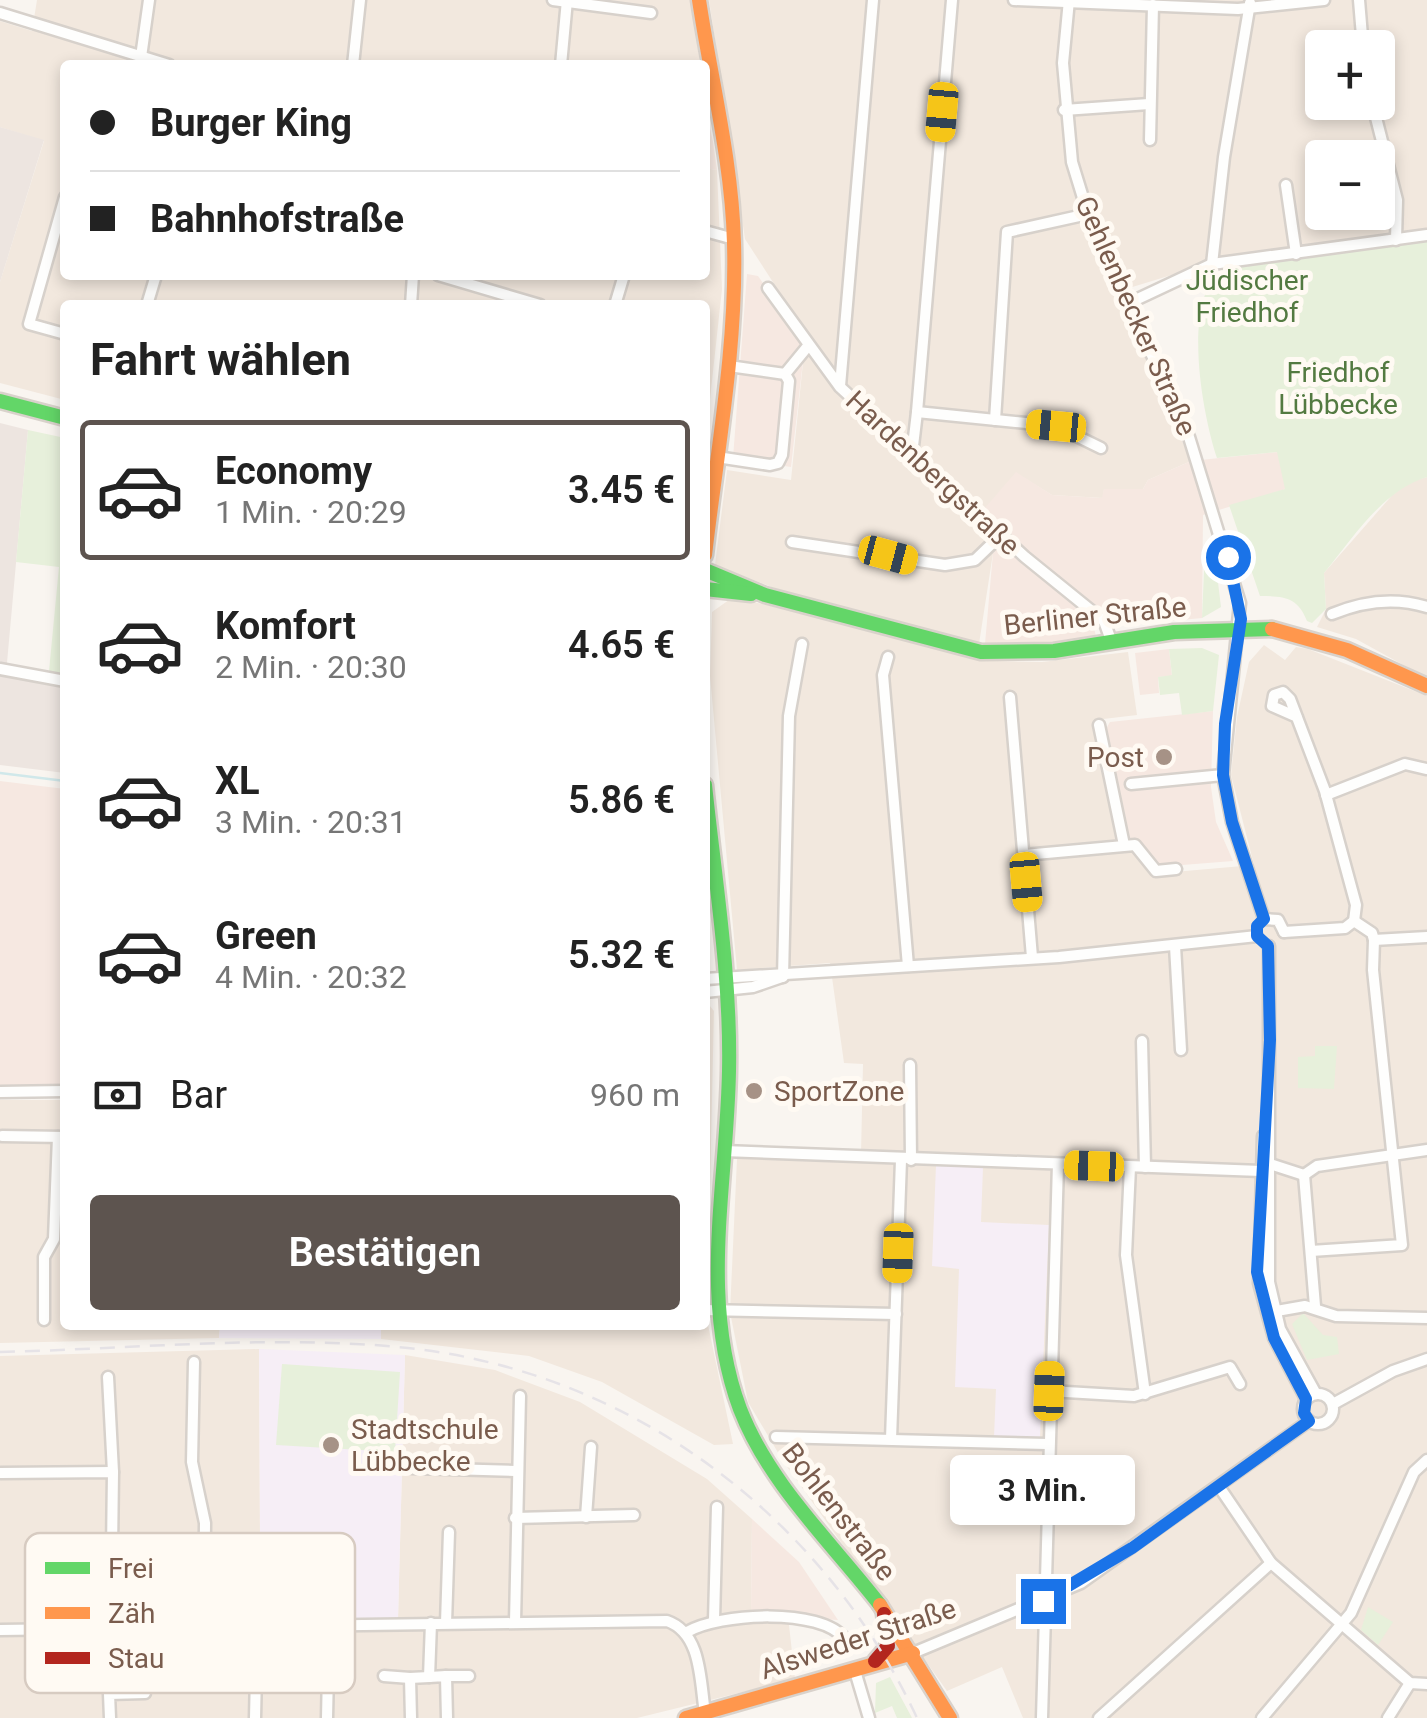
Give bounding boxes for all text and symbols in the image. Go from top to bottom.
map controls [1305,30,1395,230]
button: + [1305,30,1395,120]
car [924,81,960,143]
text: Burger King [150,101,352,145]
button: − [1305,140,1395,230]
street label: Gehlenbecker Straße [1068,191,1204,441]
text: Bahnhofstraße [150,197,404,241]
park label: Jüdischer Friedhof [1186,264,1309,329]
text: Fahrt wählen [90,333,351,386]
park label: Friedhof Lübbecke [1278,356,1398,421]
street label: Hardenbergstraße [839,384,1027,562]
car [1025,408,1087,444]
icon: car [95,445,185,535]
text: Economy [215,449,372,493]
text: 3.45 € [568,468,675,512]
text: 1 Min. · 20:29 [215,493,407,531]
car [855,533,921,577]
route start [1206,535,1251,580]
street label: Berliner Straße [1002,590,1188,642]
icon: car [95,600,185,690]
text: Komfort [215,604,356,648]
text: 4.65 € [568,623,675,667]
text: 2 Min. · 20:30 [215,648,407,686]
place label: Post [1087,741,1144,774]
marker: Post [1153,746,1175,768]
icon: car [95,755,185,845]
text: XL [215,759,260,803]
text: 5.86 € [568,778,675,822]
text: 3 Min. · 20:31 [215,803,407,841]
car [1008,851,1044,913]
icon: car [95,910,185,1000]
text: Green [215,914,317,958]
text: 5.32 € [568,933,675,977]
text: 4 Min. · 20:32 [215,958,407,996]
icon: cash [90,1068,145,1123]
text: Bar [170,1073,227,1117]
place label: SportZone [774,1075,904,1108]
text: 960 m [590,1076,680,1114]
marker: SportZone [743,1080,765,1102]
car [1063,1150,1125,1182]
button: Bestätigen [90,1195,680,1310]
car [882,1222,914,1284]
car [1033,1360,1065,1422]
place label: Stadtschule Lübbecke [351,1413,499,1478]
marker: Stadtschule Lübbecke [320,1434,342,1456]
street label: Bohlenstraße [775,1437,903,1587]
callout: 3 Min. [950,1456,1136,1526]
text: 3 Min. [998,1471,1087,1509]
legend [25,1533,355,1693]
text: Frei [108,1552,154,1585]
route end [1021,1579,1066,1624]
street label: Alsweder Straße [756,1592,960,1686]
text: Zäh [108,1597,155,1630]
text: Stau [108,1642,164,1675]

